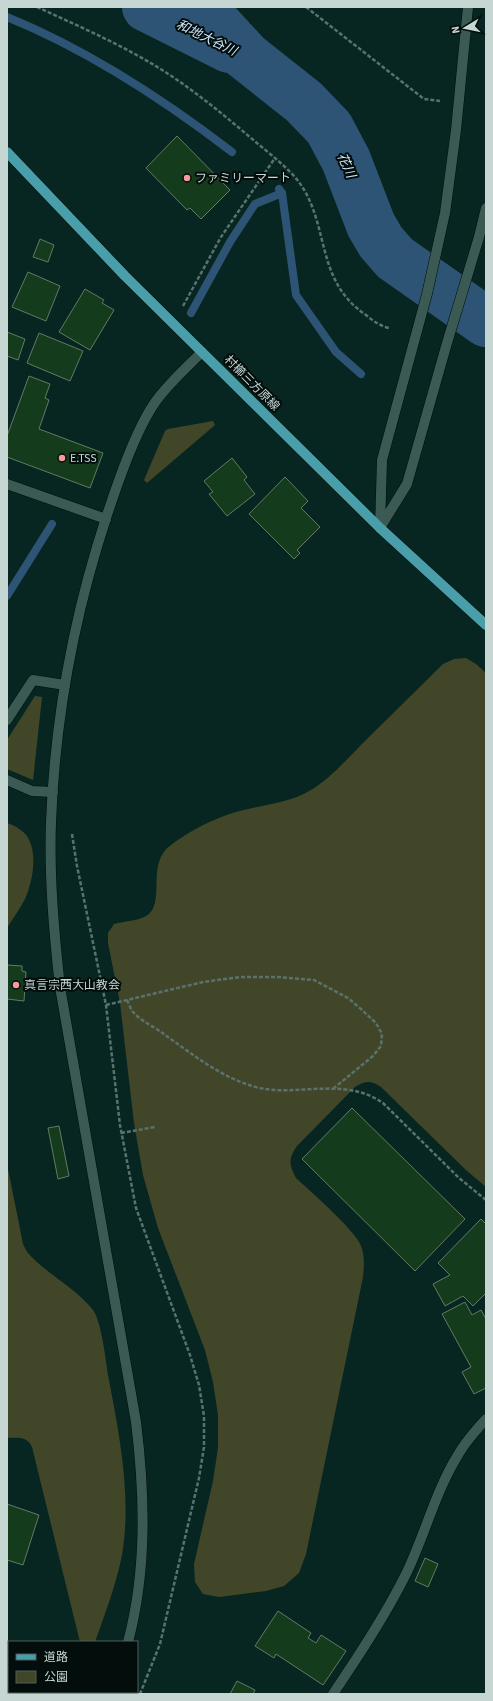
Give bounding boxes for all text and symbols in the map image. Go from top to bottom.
north arrow [445,8,485,48]
water label: 和地大谷川 [173,16,242,61]
text: N [448,25,464,35]
water label: 花川 [333,150,360,183]
place label: ファミリーマート [195,170,291,187]
marker: ファミリーマート [182,173,192,183]
street label: 村櫛三方原線 [220,352,283,415]
place label: E.TSS [70,450,97,467]
marker: E.TSS [57,453,67,463]
place label: 真言宗西大山教会 [24,977,120,994]
marker: 真言宗西大山教会 [11,980,21,990]
legend [8,1641,138,1693]
text: 道路 [44,1649,68,1666]
text: 公園 [44,1669,68,1686]

